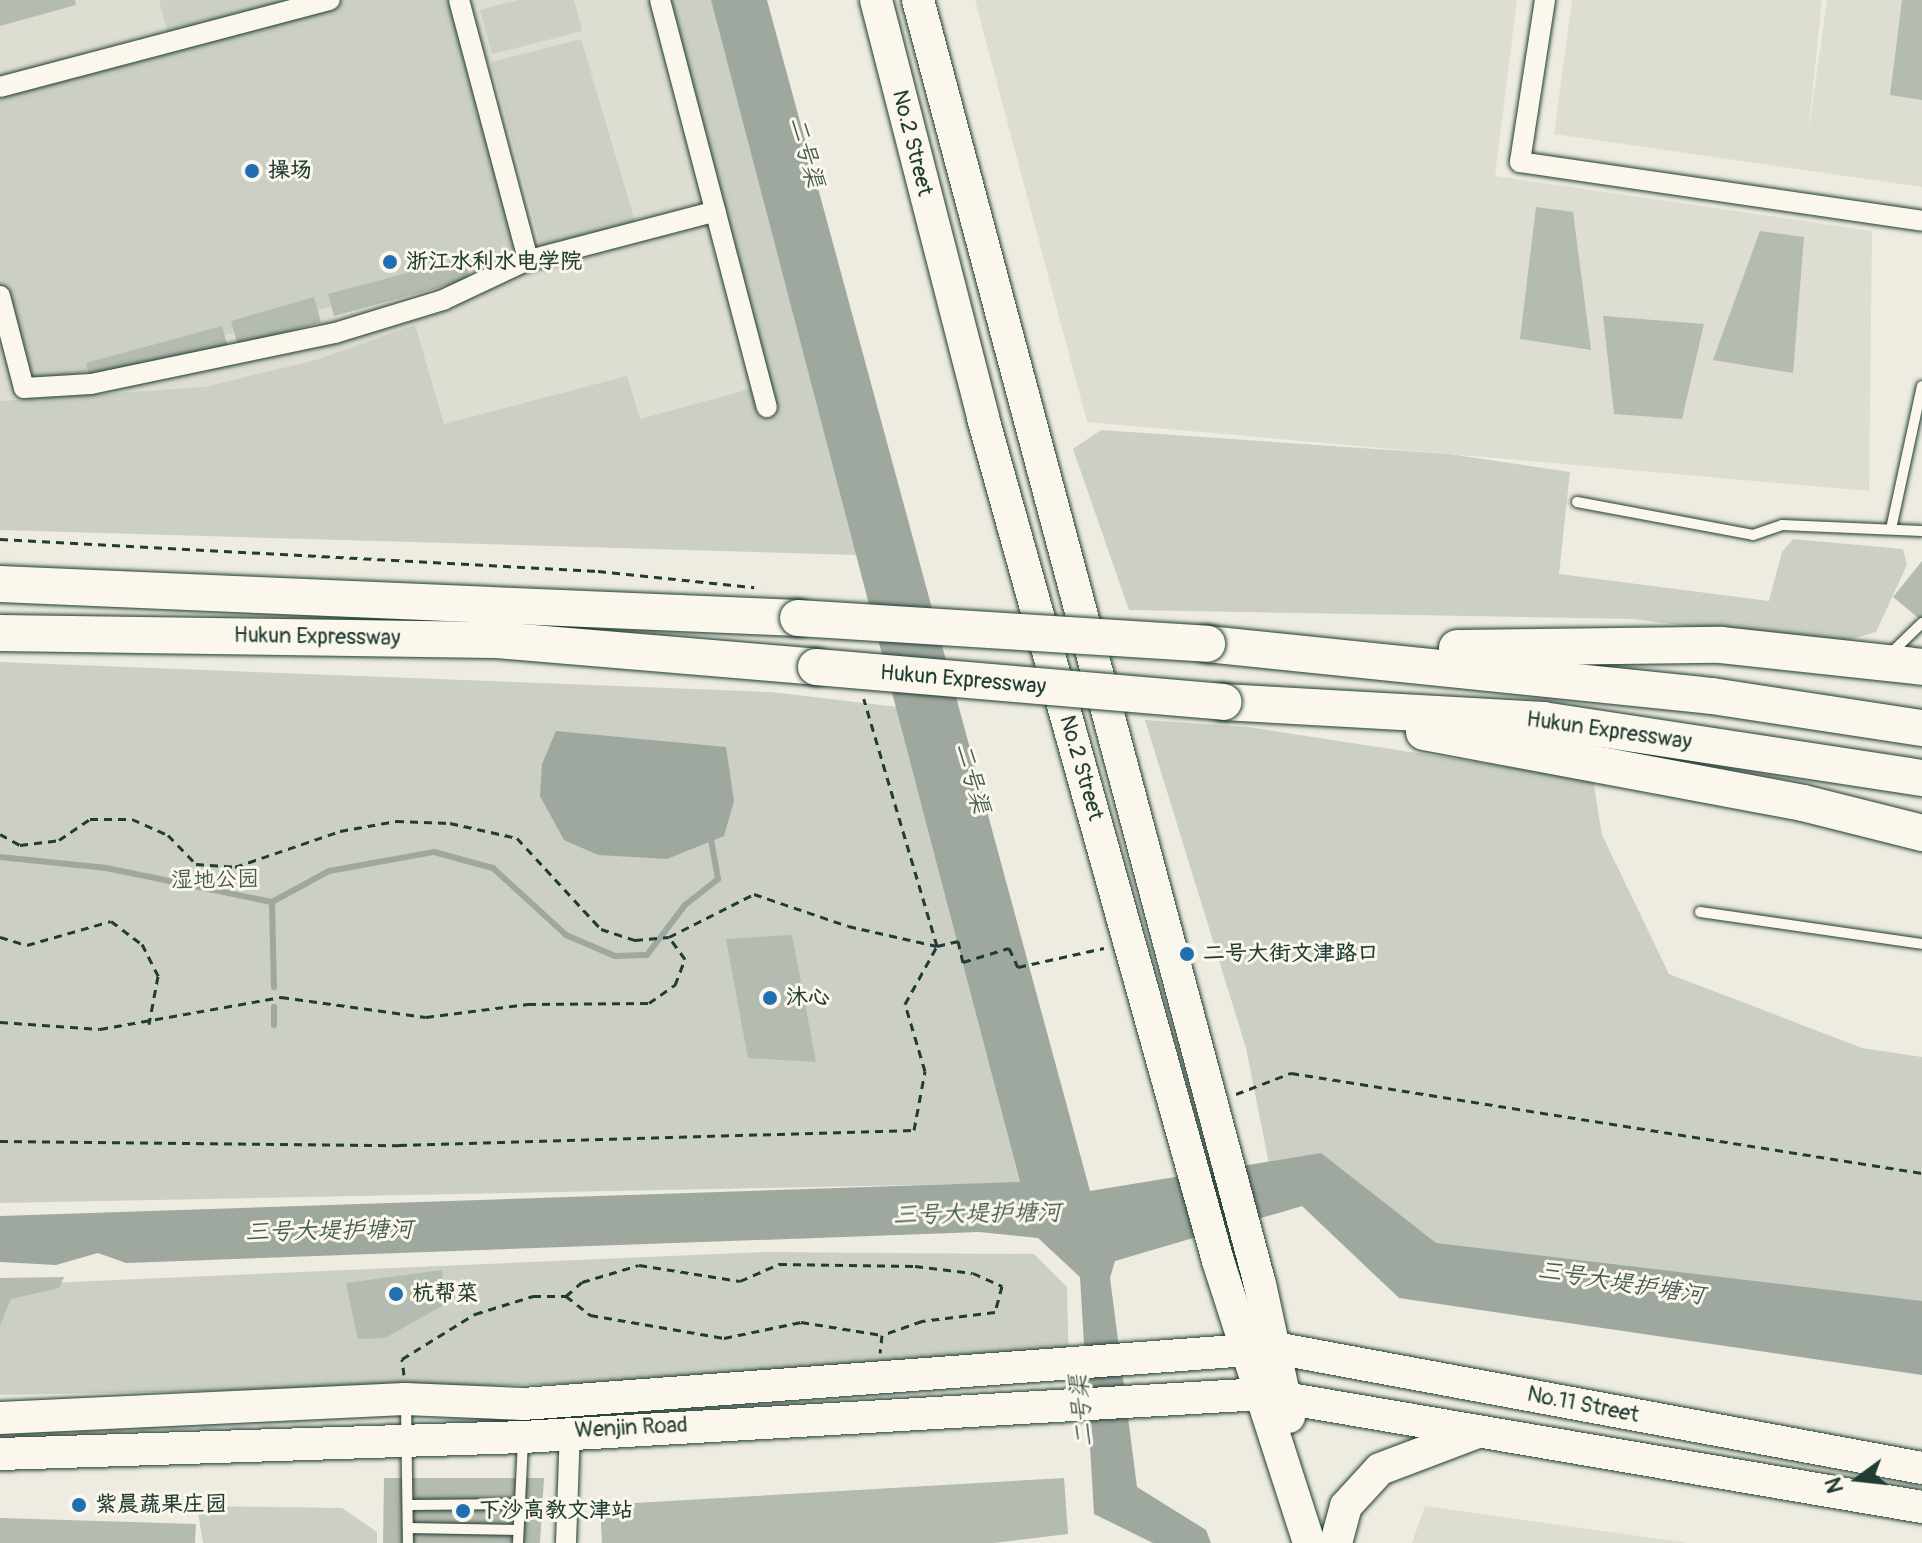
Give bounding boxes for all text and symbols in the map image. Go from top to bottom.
street label: No.2 Street [886,87,938,199]
water label: 二号渠 [783,113,829,191]
place label: 操场 [268,158,312,184]
marker: 操场 [243,162,261,180]
place label: 浙江水利水电学院 [406,249,582,275]
marker: 浙江水利水电学院 [381,253,399,271]
street label: Hukun Expressway [233,622,401,652]
street label: Hukun Expressway [879,660,1047,700]
street label: Hukun Expressway [1525,706,1693,756]
street label: No.2 Street [1053,712,1109,824]
water label: 二号渠 [949,739,995,817]
park label: 湿地公园 [171,867,259,893]
place label: 二号大街文津路口 [1203,941,1379,967]
marker: 二号大街文津路口 [1178,945,1196,963]
place label: 沐心 [786,985,830,1011]
marker: 沐心 [761,989,779,1007]
water label: 三号大堤护塘河 [893,1198,1061,1230]
water label: 三号大堤护塘河 [245,1215,413,1247]
water label: 三号大堤护塘河 [1536,1256,1706,1310]
place label: 杭帮菜 [412,1281,478,1307]
marker: 杭帮菜 [387,1285,405,1303]
water label: 二号渠 [1065,1374,1099,1448]
street label: No.11 Street [1525,1381,1641,1429]
street label: Wenjin Road [574,1412,688,1444]
north arrow [1818,1439,1898,1519]
text: N [1819,1474,1850,1496]
place label: 紫晨蔬果庄园 [95,1492,227,1518]
marker: 紫晨蔬果庄园 [70,1496,88,1514]
place label: 下沙高教文津站 [479,1498,633,1524]
marker: 下沙高教文津站 [454,1502,472,1520]

